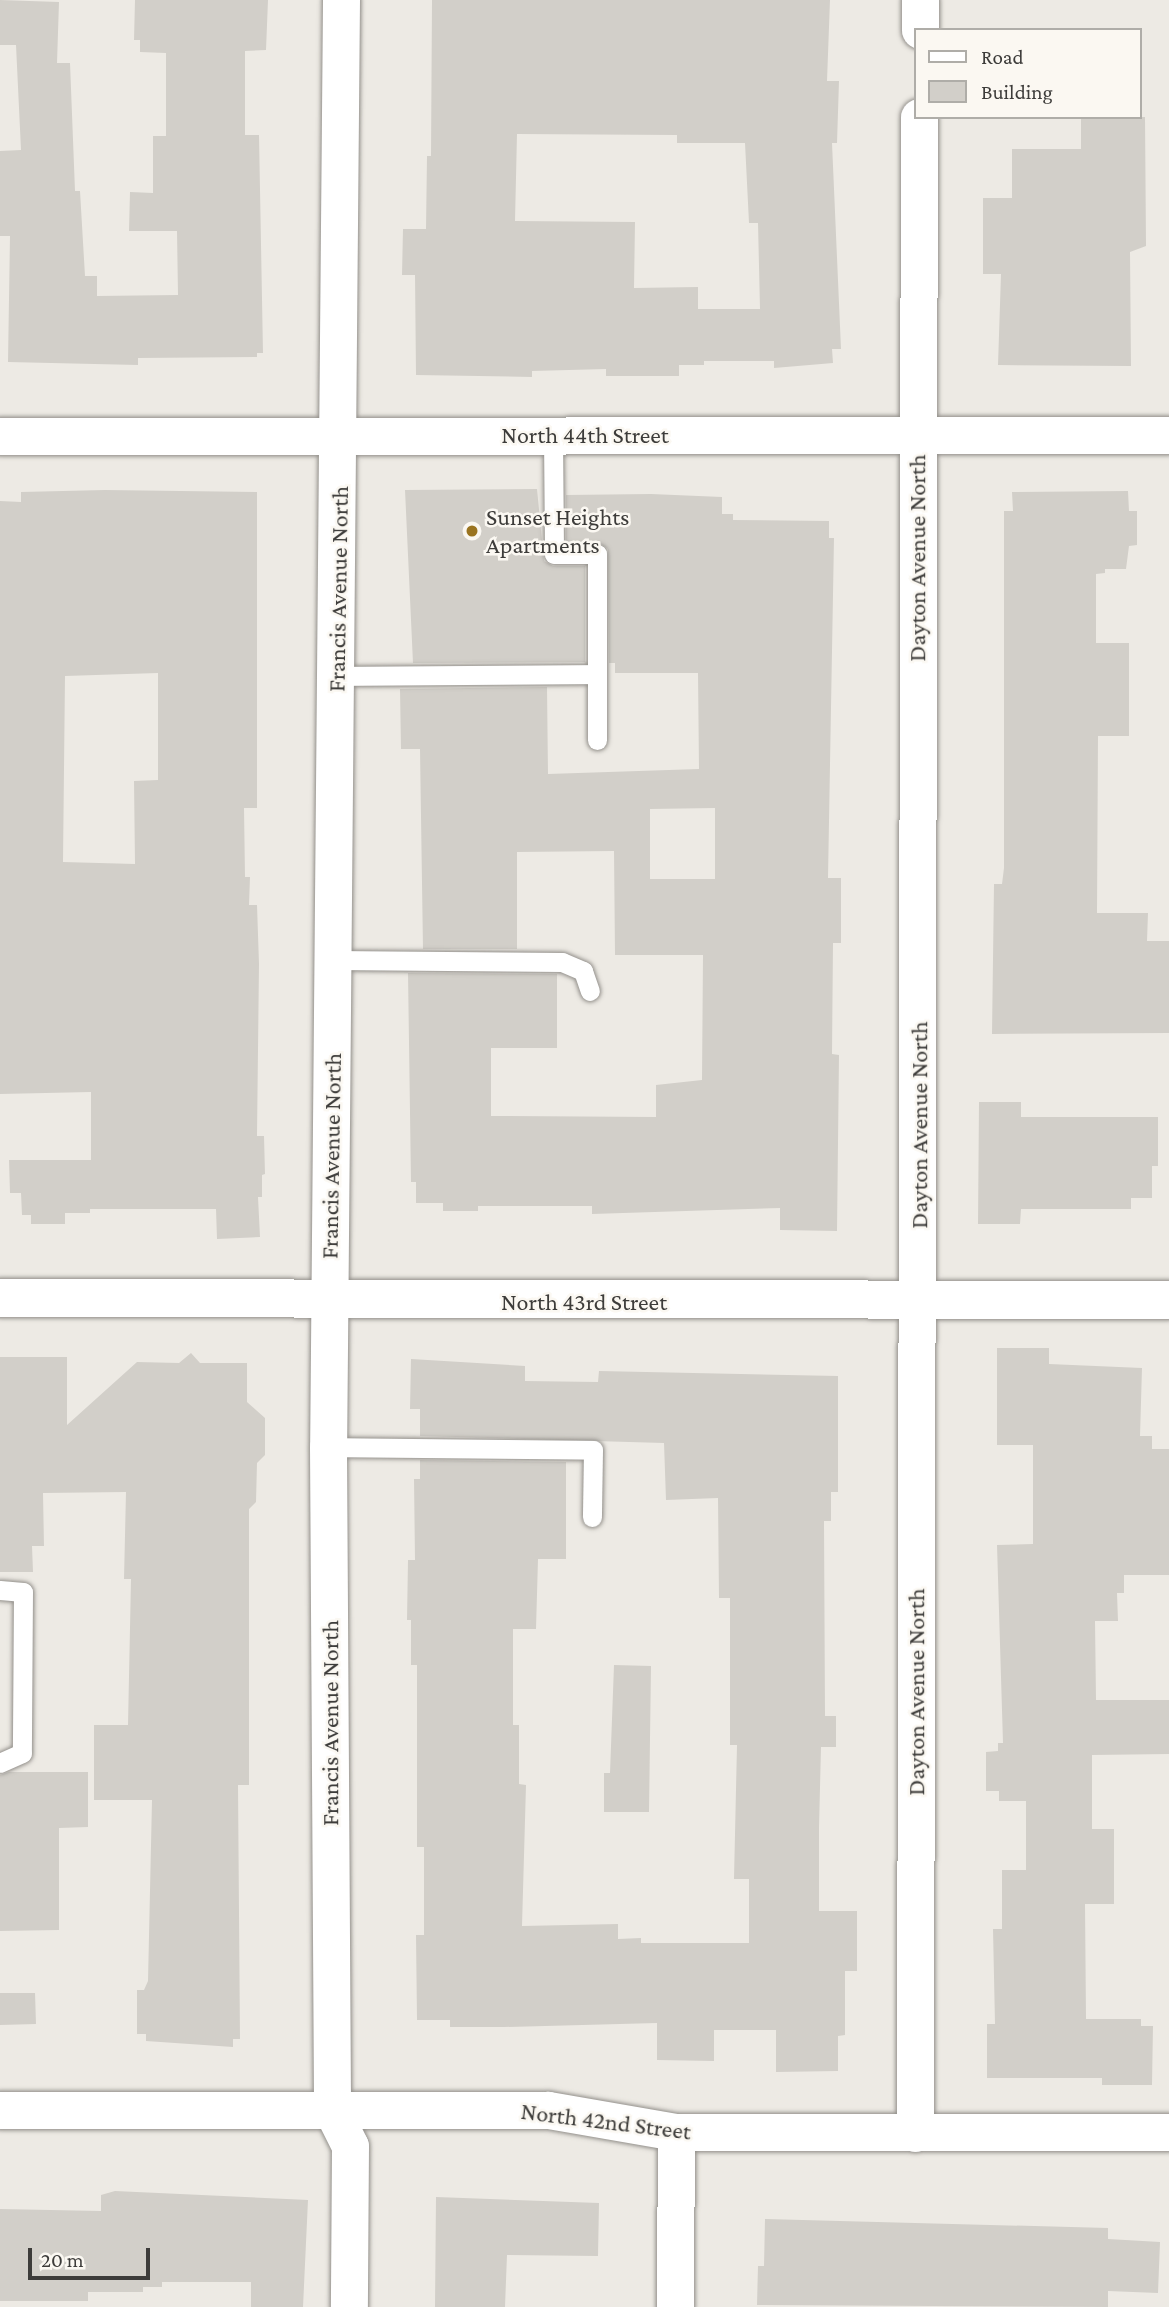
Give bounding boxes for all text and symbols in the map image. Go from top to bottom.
legend [914,28,1141,119]
text: Road [981,45,1024,69]
text: Building [981,80,1053,104]
street label: North 44th Street [501,421,669,449]
street label: Dayton Avenue North [903,454,931,662]
street label: Francis Avenue North [322,486,354,692]
place label: Sunset Heights Apartments [486,503,629,559]
marker: Sunset Heights Apartments [464,523,480,539]
street label: Dayton Avenue North [905,1021,933,1229]
street label: Francis Avenue North [315,1053,347,1259]
street label: North 43rd Street [501,1288,667,1316]
street label: Dayton Avenue North [902,1588,930,1796]
street label: Francis Avenue North [316,1620,344,1826]
street label: North 42nd Street [519,2096,693,2146]
scale bar [32,2234,154,2278]
text: 20 m [41,2248,84,2272]

